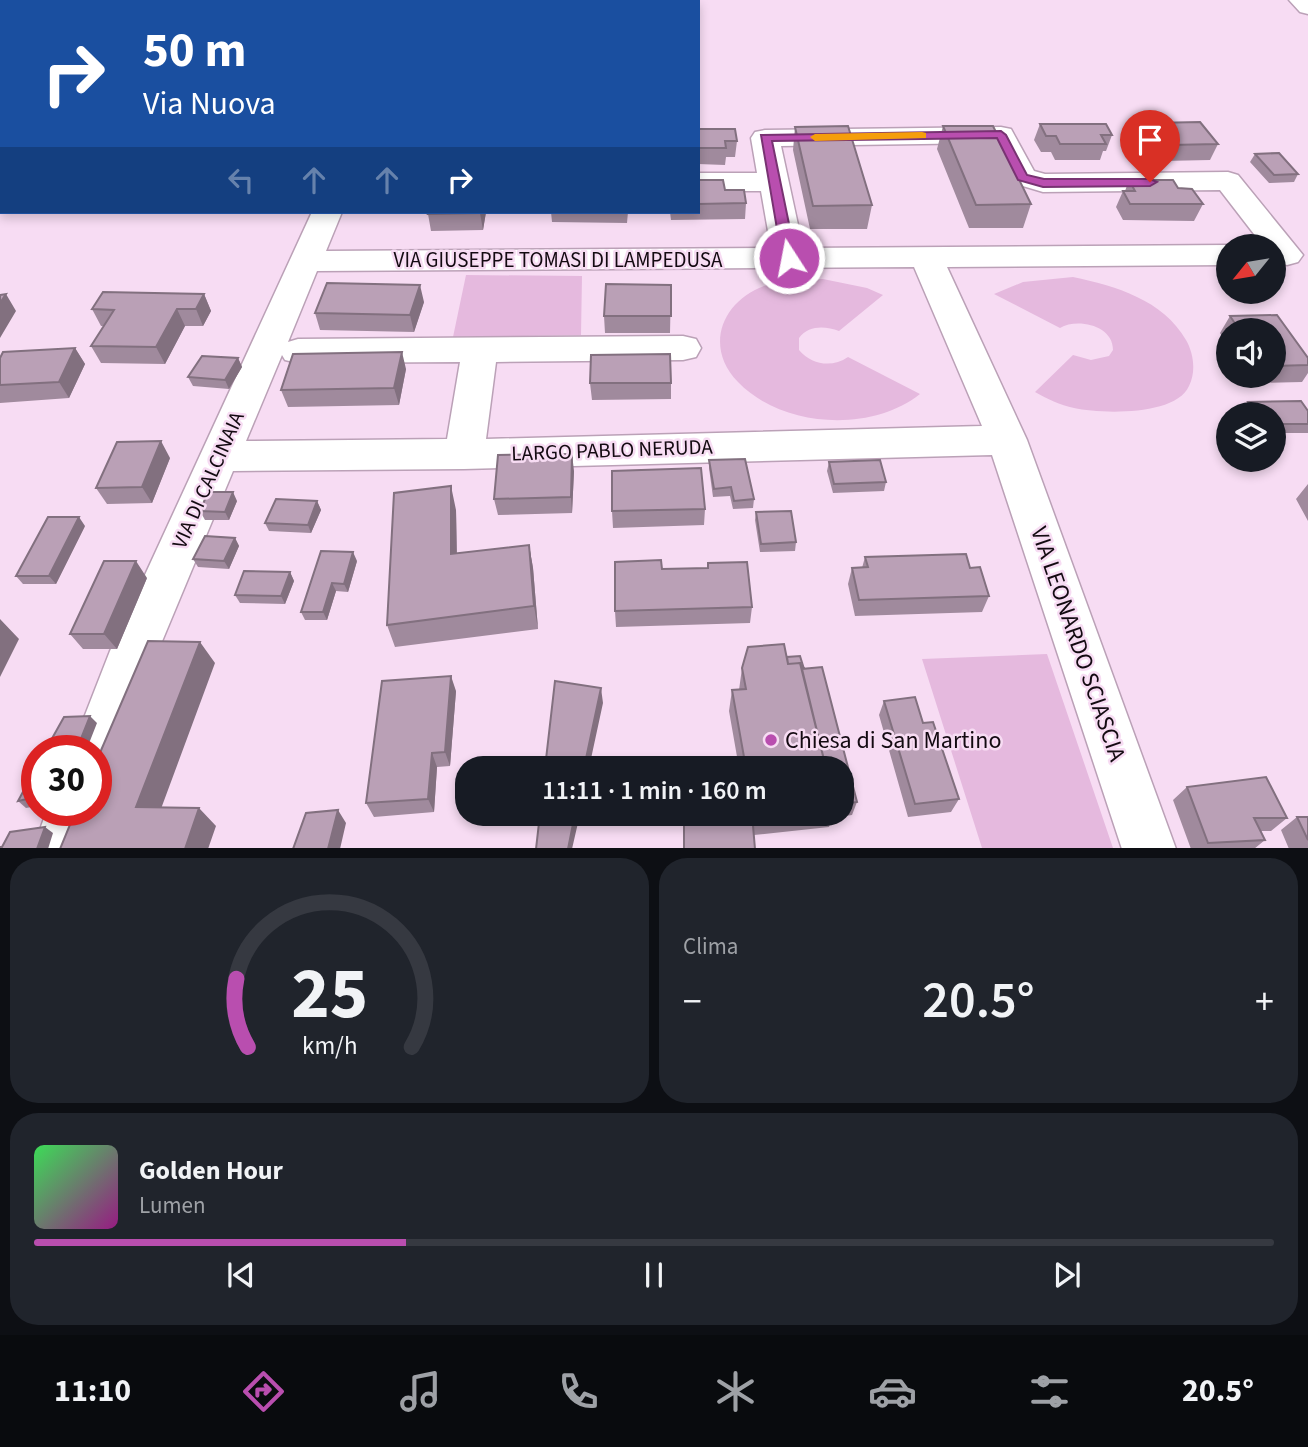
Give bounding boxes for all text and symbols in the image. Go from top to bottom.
text: 50 m [143,16,247,86]
icon: right [28,28,119,119]
text: Via Nuova [143,81,276,127]
pin [1120,110,1180,182]
icon: arrive [1131,121,1169,159]
icon: left [222,161,260,199]
icon: ahead [295,161,333,199]
icon: ahead [368,161,406,199]
icon: right [441,161,479,199]
position arrow [752,221,826,295]
north arrow [1216,234,1286,304]
map controls [1216,234,1286,472]
street label: VIA GIUSEPPE TOMASI DI LAMPEDUSA [394,245,723,275]
button: sound [1216,318,1286,388]
button: layers [1216,402,1286,472]
street label: VIA DI CALCINAIA [164,406,252,553]
street label: LARGO PABLO NERUDA [511,431,714,469]
street label: VIA LEONARDO SCIASCIA [1021,522,1135,766]
place label: Chiesa di San Martino [785,723,1001,758]
marker: Chiesa di San Martino [763,732,779,748]
speed limit sign: 30 [21,735,112,826]
text: 11:11 · 1 min · 160 m [542,772,767,809]
text: Clima [683,930,738,963]
text: 25 [291,942,368,1046]
text: 20.5° [922,964,1035,1038]
text: − [683,975,702,1029]
text: + [1255,975,1274,1029]
text: km/h [302,1027,357,1063]
text: Golden Hour [139,1152,283,1189]
text: Lumen [139,1189,206,1222]
icon: previous [222,1256,260,1294]
icon: pause [635,1256,673,1294]
icon: next [1048,1256,1086,1294]
icon: directions [239,1367,288,1416]
icon: music [396,1367,445,1416]
icon: phone [554,1367,603,1416]
icon: climate [711,1367,760,1416]
icon: car [868,1367,917,1416]
icon: filters [1025,1367,1074,1416]
text: 11:10 [54,1368,131,1414]
text: 20.5° [1182,1368,1254,1414]

